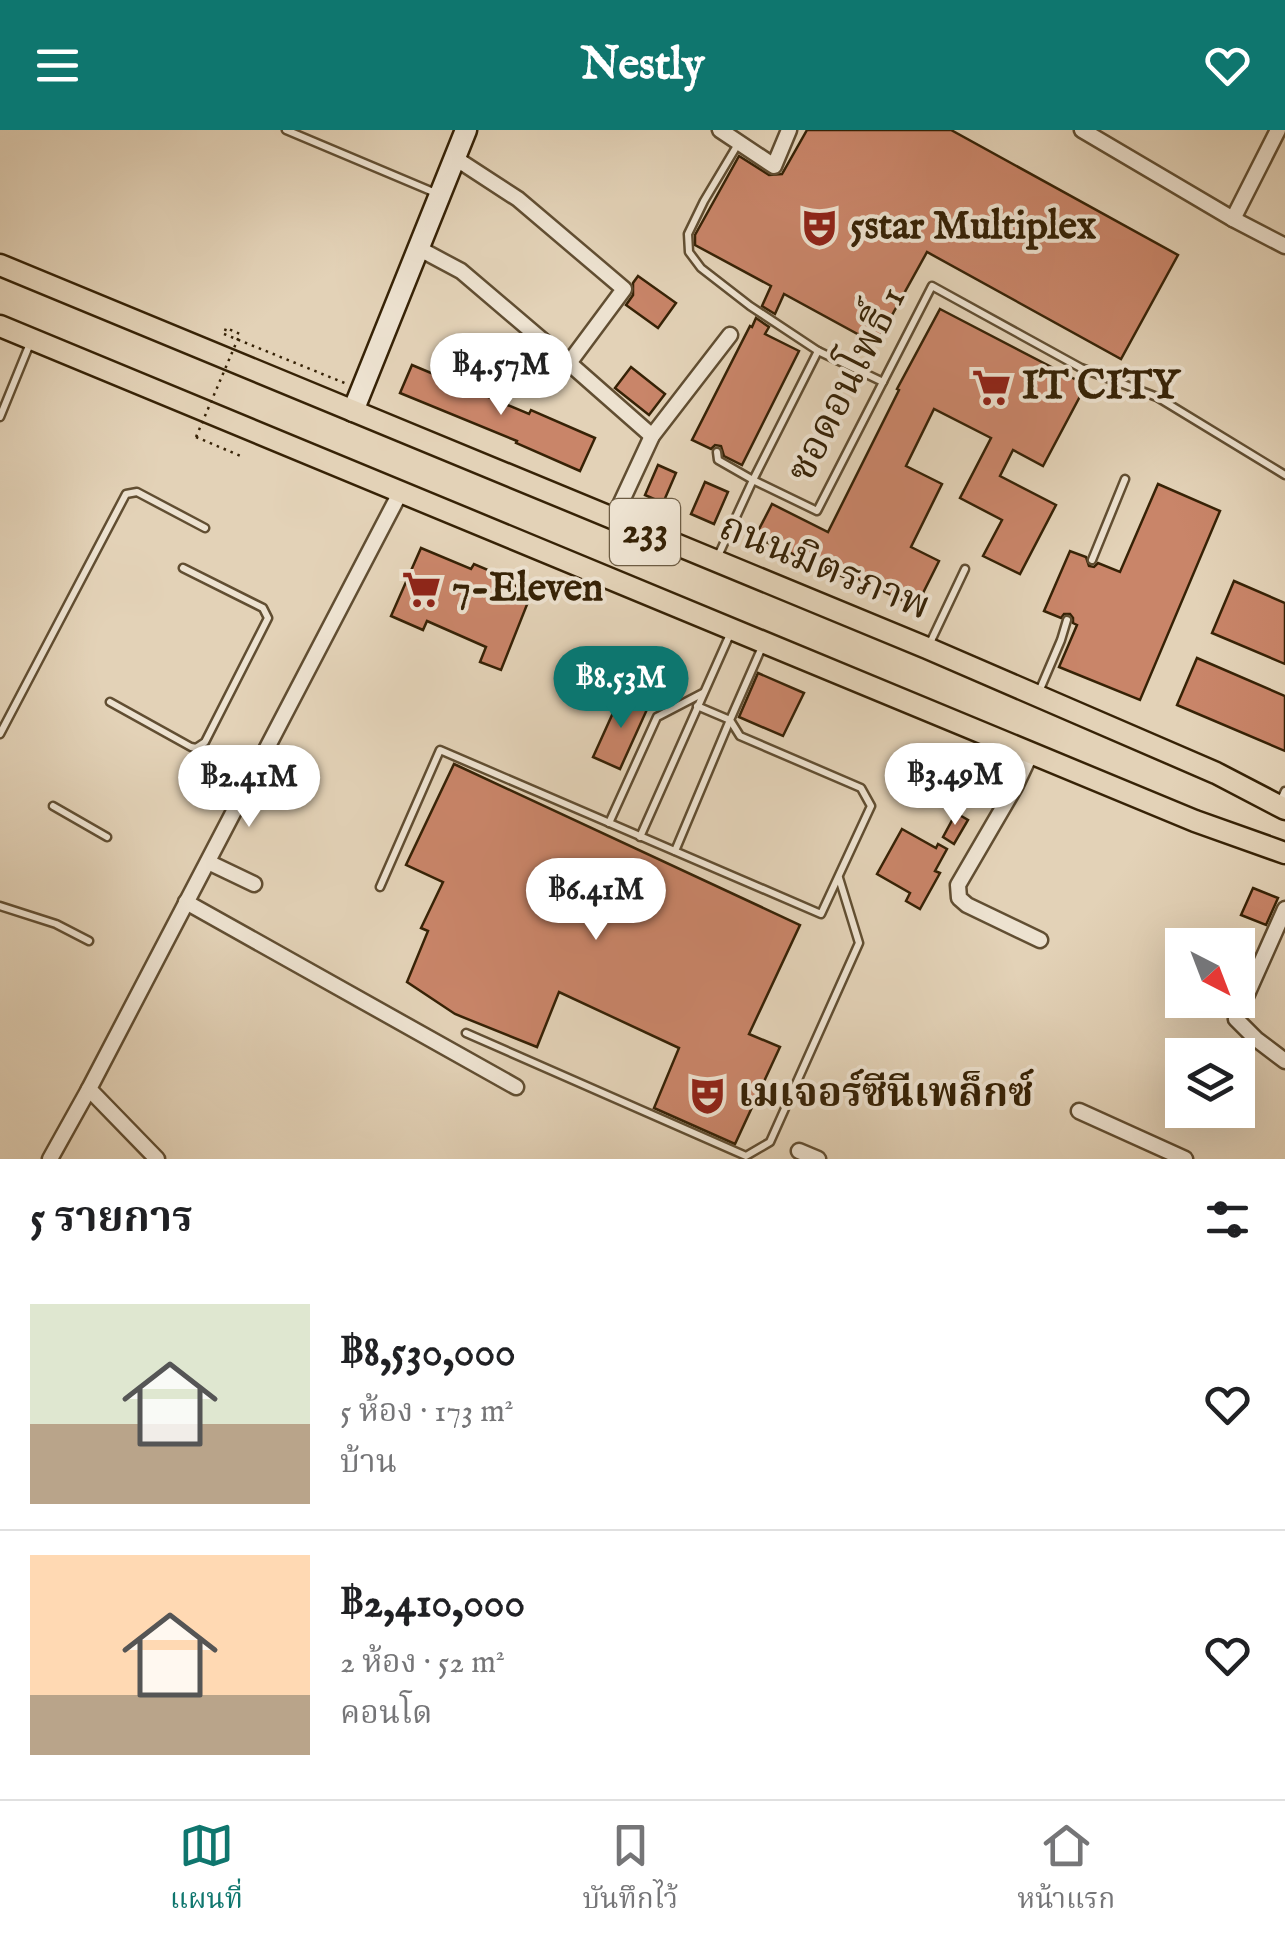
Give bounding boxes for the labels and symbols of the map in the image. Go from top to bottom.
place label: 5star Multiplex [850,202,1097,253]
theatre icon: 5star Multiplex [799,206,841,248]
street label: ซอดอนโพธิ์ 1 [771,276,919,492]
pin: ฿4.57M [420,333,582,418]
place label: IT CITY [1022,362,1182,413]
supermarket icon: IT CITY [971,366,1013,408]
road number: 233 [610,499,680,565]
street label: ถนนมิตรภาพ [711,503,937,633]
place label: 7-Eleven [452,564,603,615]
supermarket icon: 7-Eleven [401,568,443,610]
pin: ฿8.53M [540,646,702,731]
pin: ฿3.49M [874,743,1036,828]
pin: ฿2.41M [168,745,330,830]
pin: ฿6.41M [515,858,677,943]
north arrow [1165,928,1255,1018]
place label: เมเจอร์ซีนีเพล็กซ์ [738,1068,1034,1121]
theatre icon: เมเจอร์ซีนีเพล็กซ์ [687,1074,729,1116]

